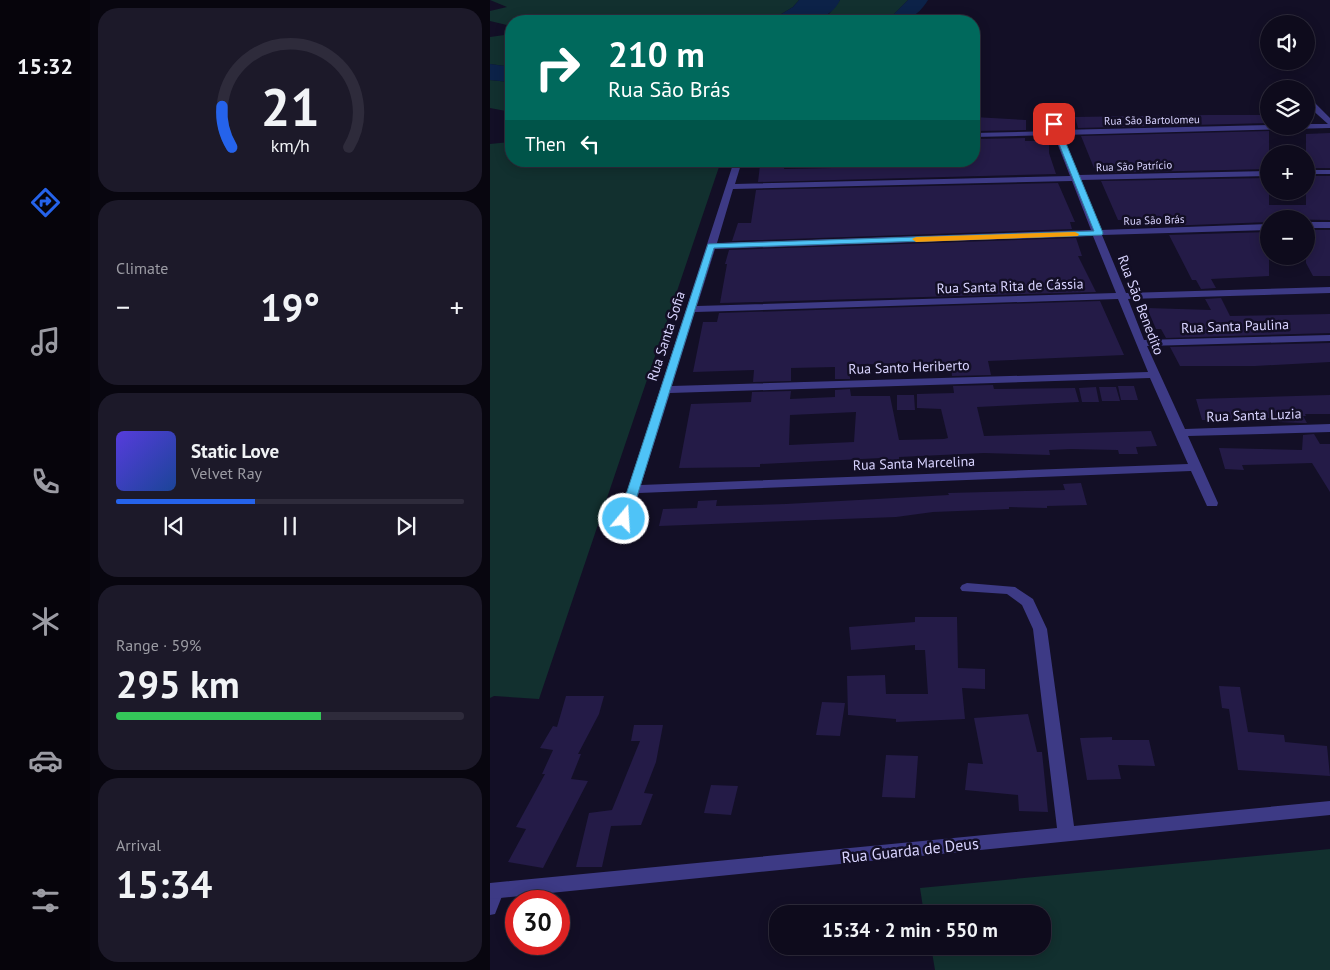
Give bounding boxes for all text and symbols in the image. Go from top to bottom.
map controls [1260,15,1315,265]
button: sound [1260,15,1315,70]
text: 210 m [608,31,705,77]
icon: right [525,35,590,100]
text: 15:32 [17,52,73,80]
text: 21 [261,73,319,140]
text: Rua São Brás [608,75,730,103]
button: layers [1260,80,1315,135]
pin [1033,103,1075,145]
icon: arrive [1040,110,1068,138]
street label: Rua São Bartolomeu [1104,112,1200,128]
icon: left [576,130,604,158]
text: Then [525,132,566,156]
text: km/h [270,134,310,157]
button: + [1260,145,1315,200]
street label: Rua São Patrício [1096,158,1172,174]
icon: directions [28,185,63,220]
button: − [1260,210,1315,265]
street label: Rua São Brás [1123,212,1185,228]
street label: Rua São Benedito [1114,253,1168,357]
text: Climate [116,258,168,278]
street label: Rua Santa Rita de Cássia [936,274,1084,298]
text: 19° [260,282,320,331]
text: − [116,288,130,325]
text: + [450,288,464,325]
street label: Rua Santa Sofia [643,289,689,383]
street label: Rua Santa Paulina [1181,315,1289,337]
icon: music [28,324,63,359]
street label: Rua Santo Heriberto [848,356,970,378]
street label: Rua Santa Luzia [1206,404,1302,426]
text: Static Love [191,439,279,463]
street label: Rua Santa Marcelina [853,452,975,474]
text: Velvet Ray [191,463,262,483]
icon: phone [28,464,63,499]
position arrow [597,492,649,544]
icon: previous [160,512,188,540]
icon: pause [276,512,304,540]
icon: next [392,512,420,540]
icon: climate [28,604,63,639]
text: Range · 59% [116,635,201,655]
text: 295 km [116,659,240,708]
icon: car [28,743,63,778]
street label: Rua Guarda de Deus [840,833,980,867]
text: Arrival [116,835,161,855]
text: 15:34 [116,859,212,908]
icon: filters [28,883,63,918]
speed limit sign: 30 [505,890,570,955]
text: 15:34 · 2 min · 550 m [822,918,998,942]

